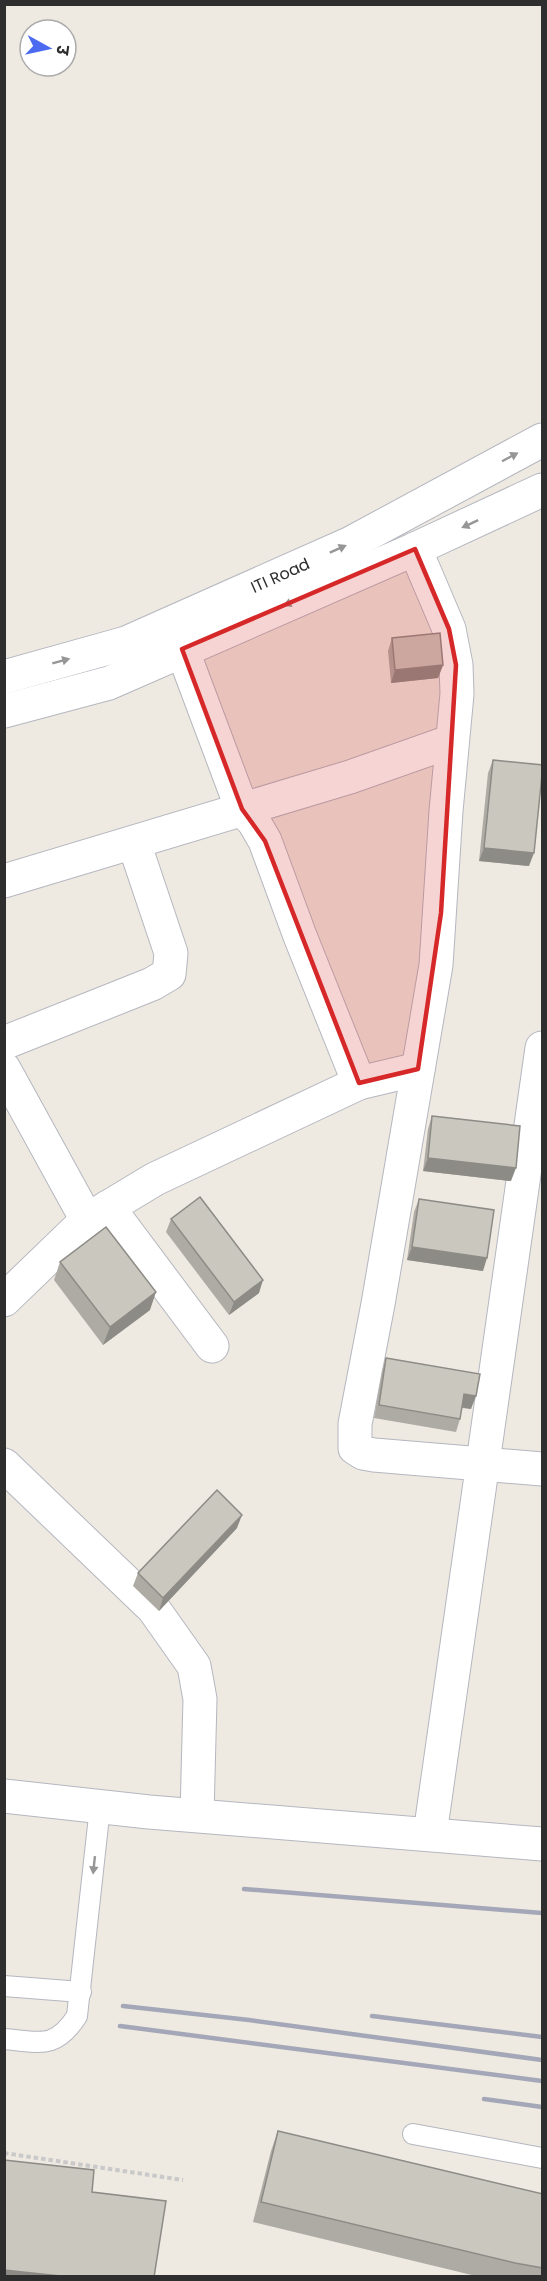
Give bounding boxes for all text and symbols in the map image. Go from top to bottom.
north arrow [18,18,78,78]
text: उ [50,43,75,57]
one-way arrow [502,452,519,462]
one-way arrow [462,519,479,528]
one-way arrow [330,544,347,553]
street label: ITI Road [247,552,313,599]
one-way arrow [283,598,301,607]
one-way arrow [52,656,70,665]
one-way arrow [89,1855,99,1874]

